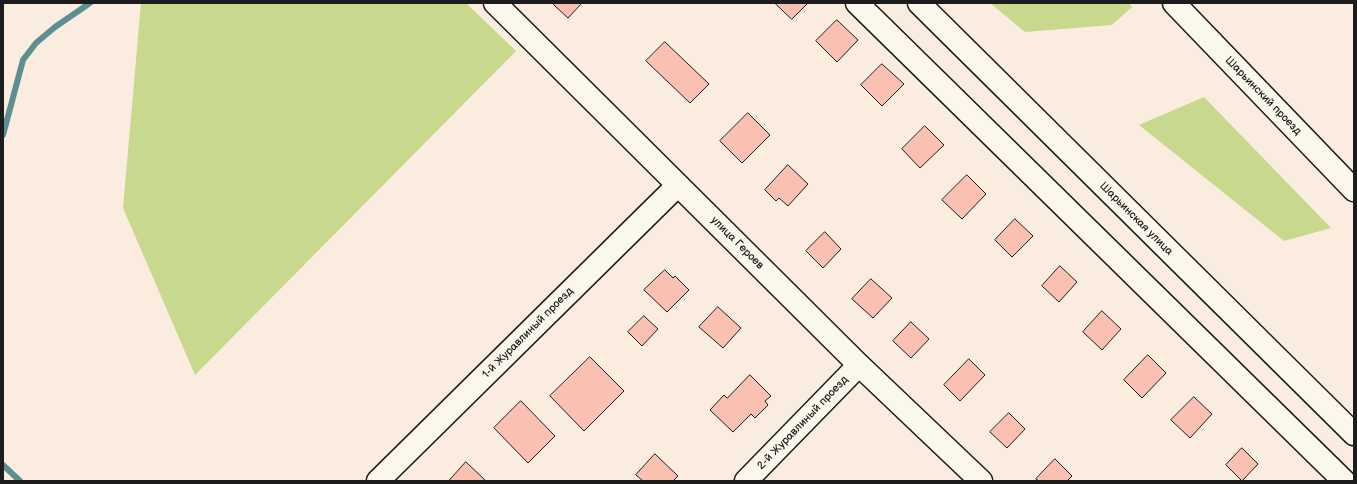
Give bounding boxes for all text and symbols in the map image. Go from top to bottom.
street label: Шарьинский проезд [1222,54,1304,138]
street label: Шарьинская улица [1097,180,1175,258]
street label: улица Героев [708,214,766,272]
street label: 1-й Журавлиный проезд [480,285,576,381]
street label: 2-й Журавлиный проезд [755,373,851,473]

